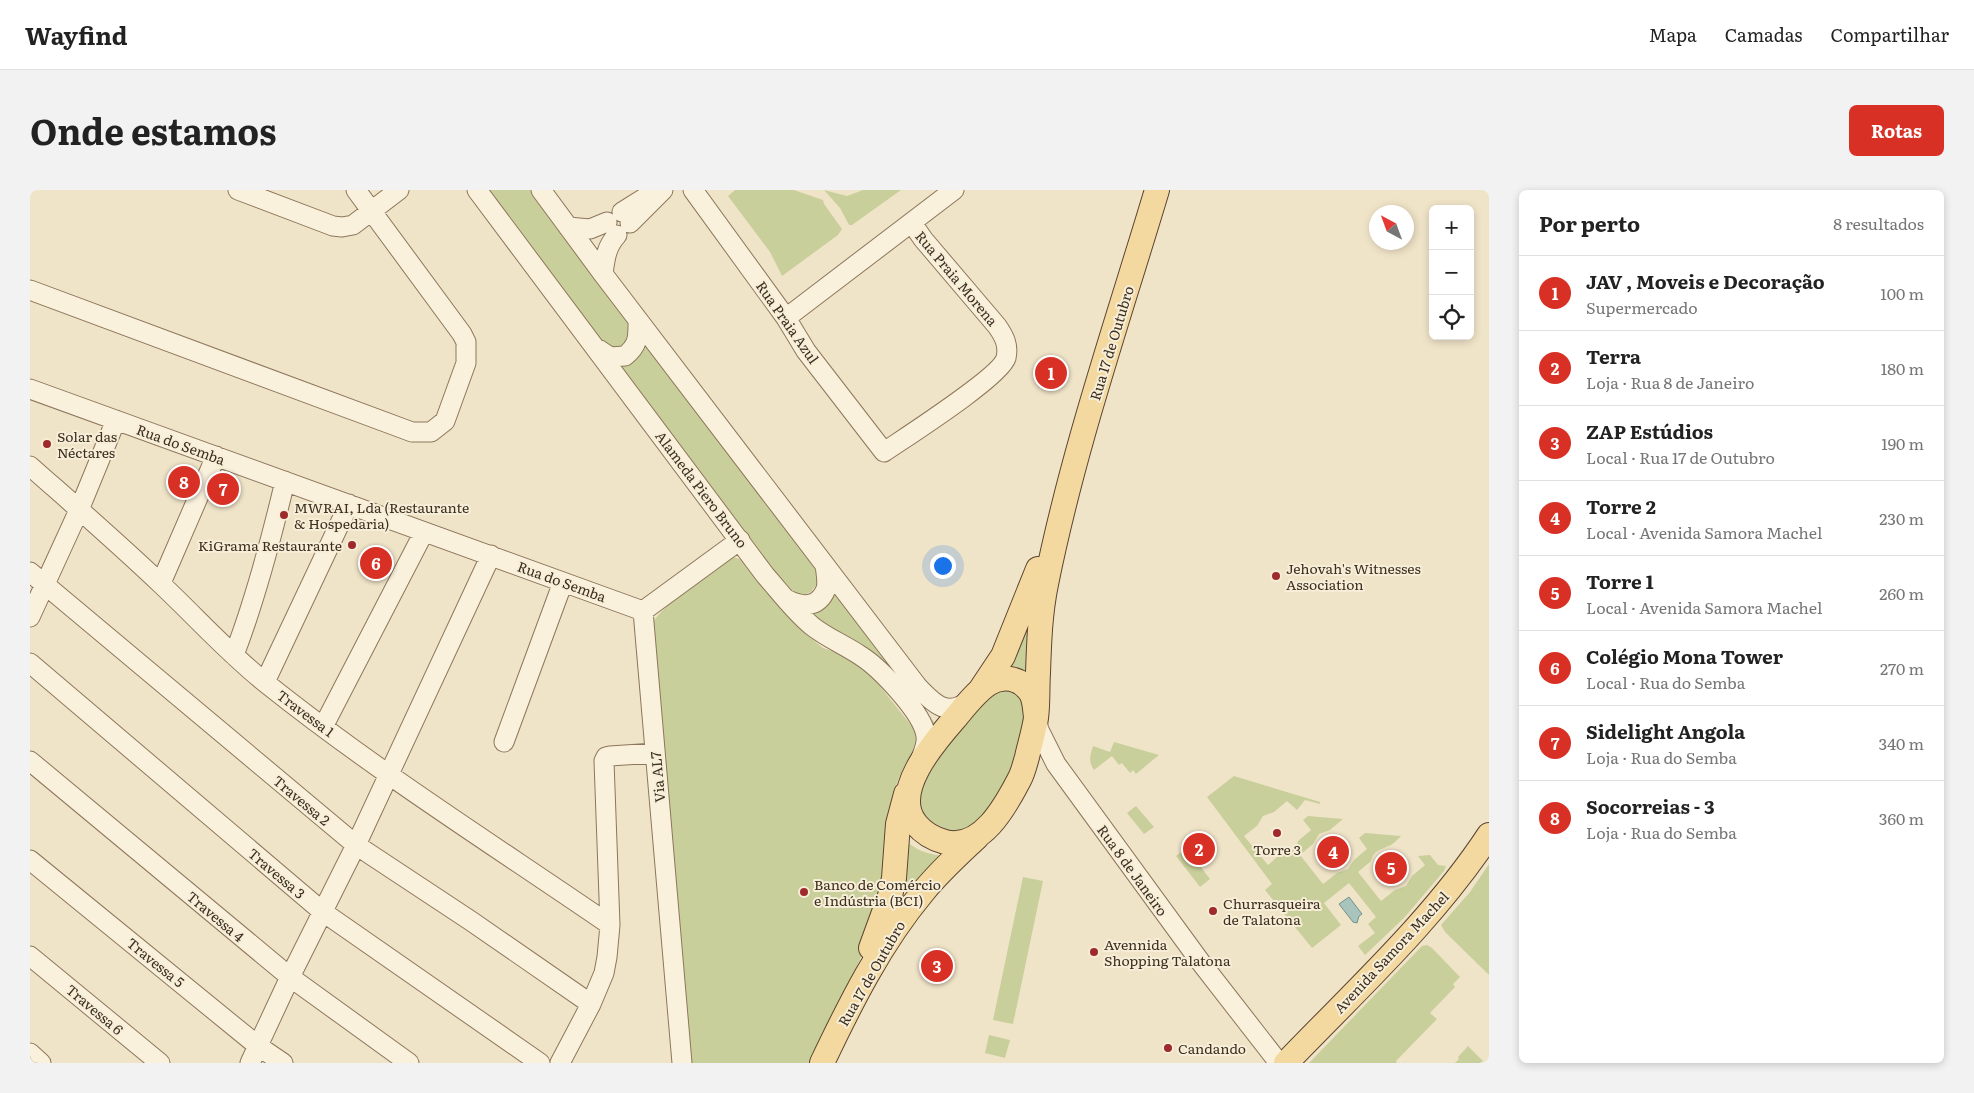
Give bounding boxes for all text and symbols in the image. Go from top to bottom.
text: Wayfind [25,17,128,52]
text: Mapa [1649,21,1697,48]
text: Camadas [1725,21,1802,48]
text: Compartilhar [1830,21,1949,48]
text: Onde estamos [30,104,276,156]
button: Rotas [1849,105,1944,156]
north arrow [1369,205,1414,250]
map controls [1429,205,1474,340]
button: + [1429,205,1474,250]
text: Por perto [1539,207,1640,238]
text: 8 resultados [1833,211,1924,235]
street label: Rua Praia Morena [911,226,1003,330]
button: − [1429,250,1474,295]
text: JAV , Moveis e Decoração [1586,267,1825,295]
street label: Rua Praia Azul [752,277,824,368]
text: 1 [1552,281,1558,305]
text: 100 m [1880,281,1924,305]
street label: Rua 17 de Outubro [1084,283,1138,403]
button: locate [1429,295,1474,340]
text: Supermercado [1586,295,1698,319]
text: Terra [1586,342,1641,370]
pin: 1 [1035,354,1067,392]
text: 2 [1551,356,1559,380]
text: 180 m [1881,356,1924,380]
text: Loja · Rua 8 de Janeiro [1586,370,1754,394]
text: ZAP Estúdios [1586,417,1713,445]
street label: Rua do Semba [134,419,228,469]
place label: Solar das Néctares [57,426,117,462]
street label: Alameda Piero Bruno [651,426,753,552]
text: 3 [1551,431,1559,455]
text: 190 m [1881,431,1924,455]
marker: Solar das Néctares [41,438,53,450]
text: Local · Rua 17 de Outubro [1586,445,1775,469]
pin: 8 [168,463,200,501]
pin: 7 [207,470,239,508]
text: Torre 2 [1586,492,1656,520]
place label: MWRAI, Lda (Restaurante & Hospedaria) [294,497,469,533]
text: 4 [1550,506,1560,530]
text: 230 m [1879,506,1924,530]
marker: MWRAI, Lda (Restaurante & Hospedaria) [278,509,290,521]
text: Local · Avenida Samora Machel [1586,520,1822,544]
place label: KiGrama Restaurante [198,535,342,555]
marker: KiGrama Restaurante [346,539,358,551]
pin: 6 [360,544,392,582]
your location [930,553,956,579]
street label: Rua do Semba [515,556,609,606]
place label: Jehovah's Witnesses Association [1286,558,1421,594]
text: Torre 1 [1586,567,1654,595]
marker: Jehovah's Witnesses Association [1270,570,1282,582]
text: 5 [1551,581,1559,605]
text: 260 m [1879,581,1924,605]
text: Local · Avenida Samora Machel [1586,595,1822,619]
text: Colégio Mona Tower [1586,642,1783,670]
text: 6 [1550,656,1560,680]
text: 270 m [1880,656,1924,680]
text: Local · Rua do Semba [1586,670,1745,694]
street label: Travessa 1 [273,685,339,741]
text: Sidelight Angola [1586,717,1745,745]
text: 7 [1551,731,1559,755]
text: 340 m [1879,731,1924,755]
text: Loja · Rua do Semba [1586,745,1737,769]
street label: Via AL7 [645,750,669,804]
street label: Travessa 2 [269,770,335,830]
text: Socorreias - 3 [1586,792,1715,820]
text: 8 [1550,806,1560,830]
text: 360 m [1879,806,1924,830]
street label: Rua 8 de Janeiro [1093,820,1173,920]
text: Loja · Rua do Semba [1586,820,1737,844]
marker: Torre 3 [1271,827,1283,839]
pin: 2 [1183,830,1215,868]
pin: 4 [1317,833,1349,871]
place label: Torre 3 [1253,839,1301,859]
street label: Travessa 3 [244,843,310,903]
pin: 5 [1375,849,1407,887]
place label: Banco de Comércio e Indústria (BCI) [814,874,941,910]
street label: Travessa 4 [183,886,249,946]
marker: Banco de Comércio e Indústria (BCI) [798,886,810,898]
street label: Avenida Samora Machel [1329,886,1453,1017]
place label: Churrasqueira de Talatona [1223,893,1321,929]
marker: Churrasqueira de Talatona [1207,905,1219,917]
street label: Rua 17 de Outubro [833,917,909,1029]
street label: Travessa 5 [123,933,189,991]
place label: Avennida Shopping Talatona [1104,934,1231,970]
marker: Avennida Shopping Talatona [1088,946,1100,958]
pin: 3 [921,947,953,985]
street label: Travessa 6 [62,979,128,1039]
place label: Candando [1178,1038,1246,1058]
marker: Candando [1162,1042,1174,1054]

